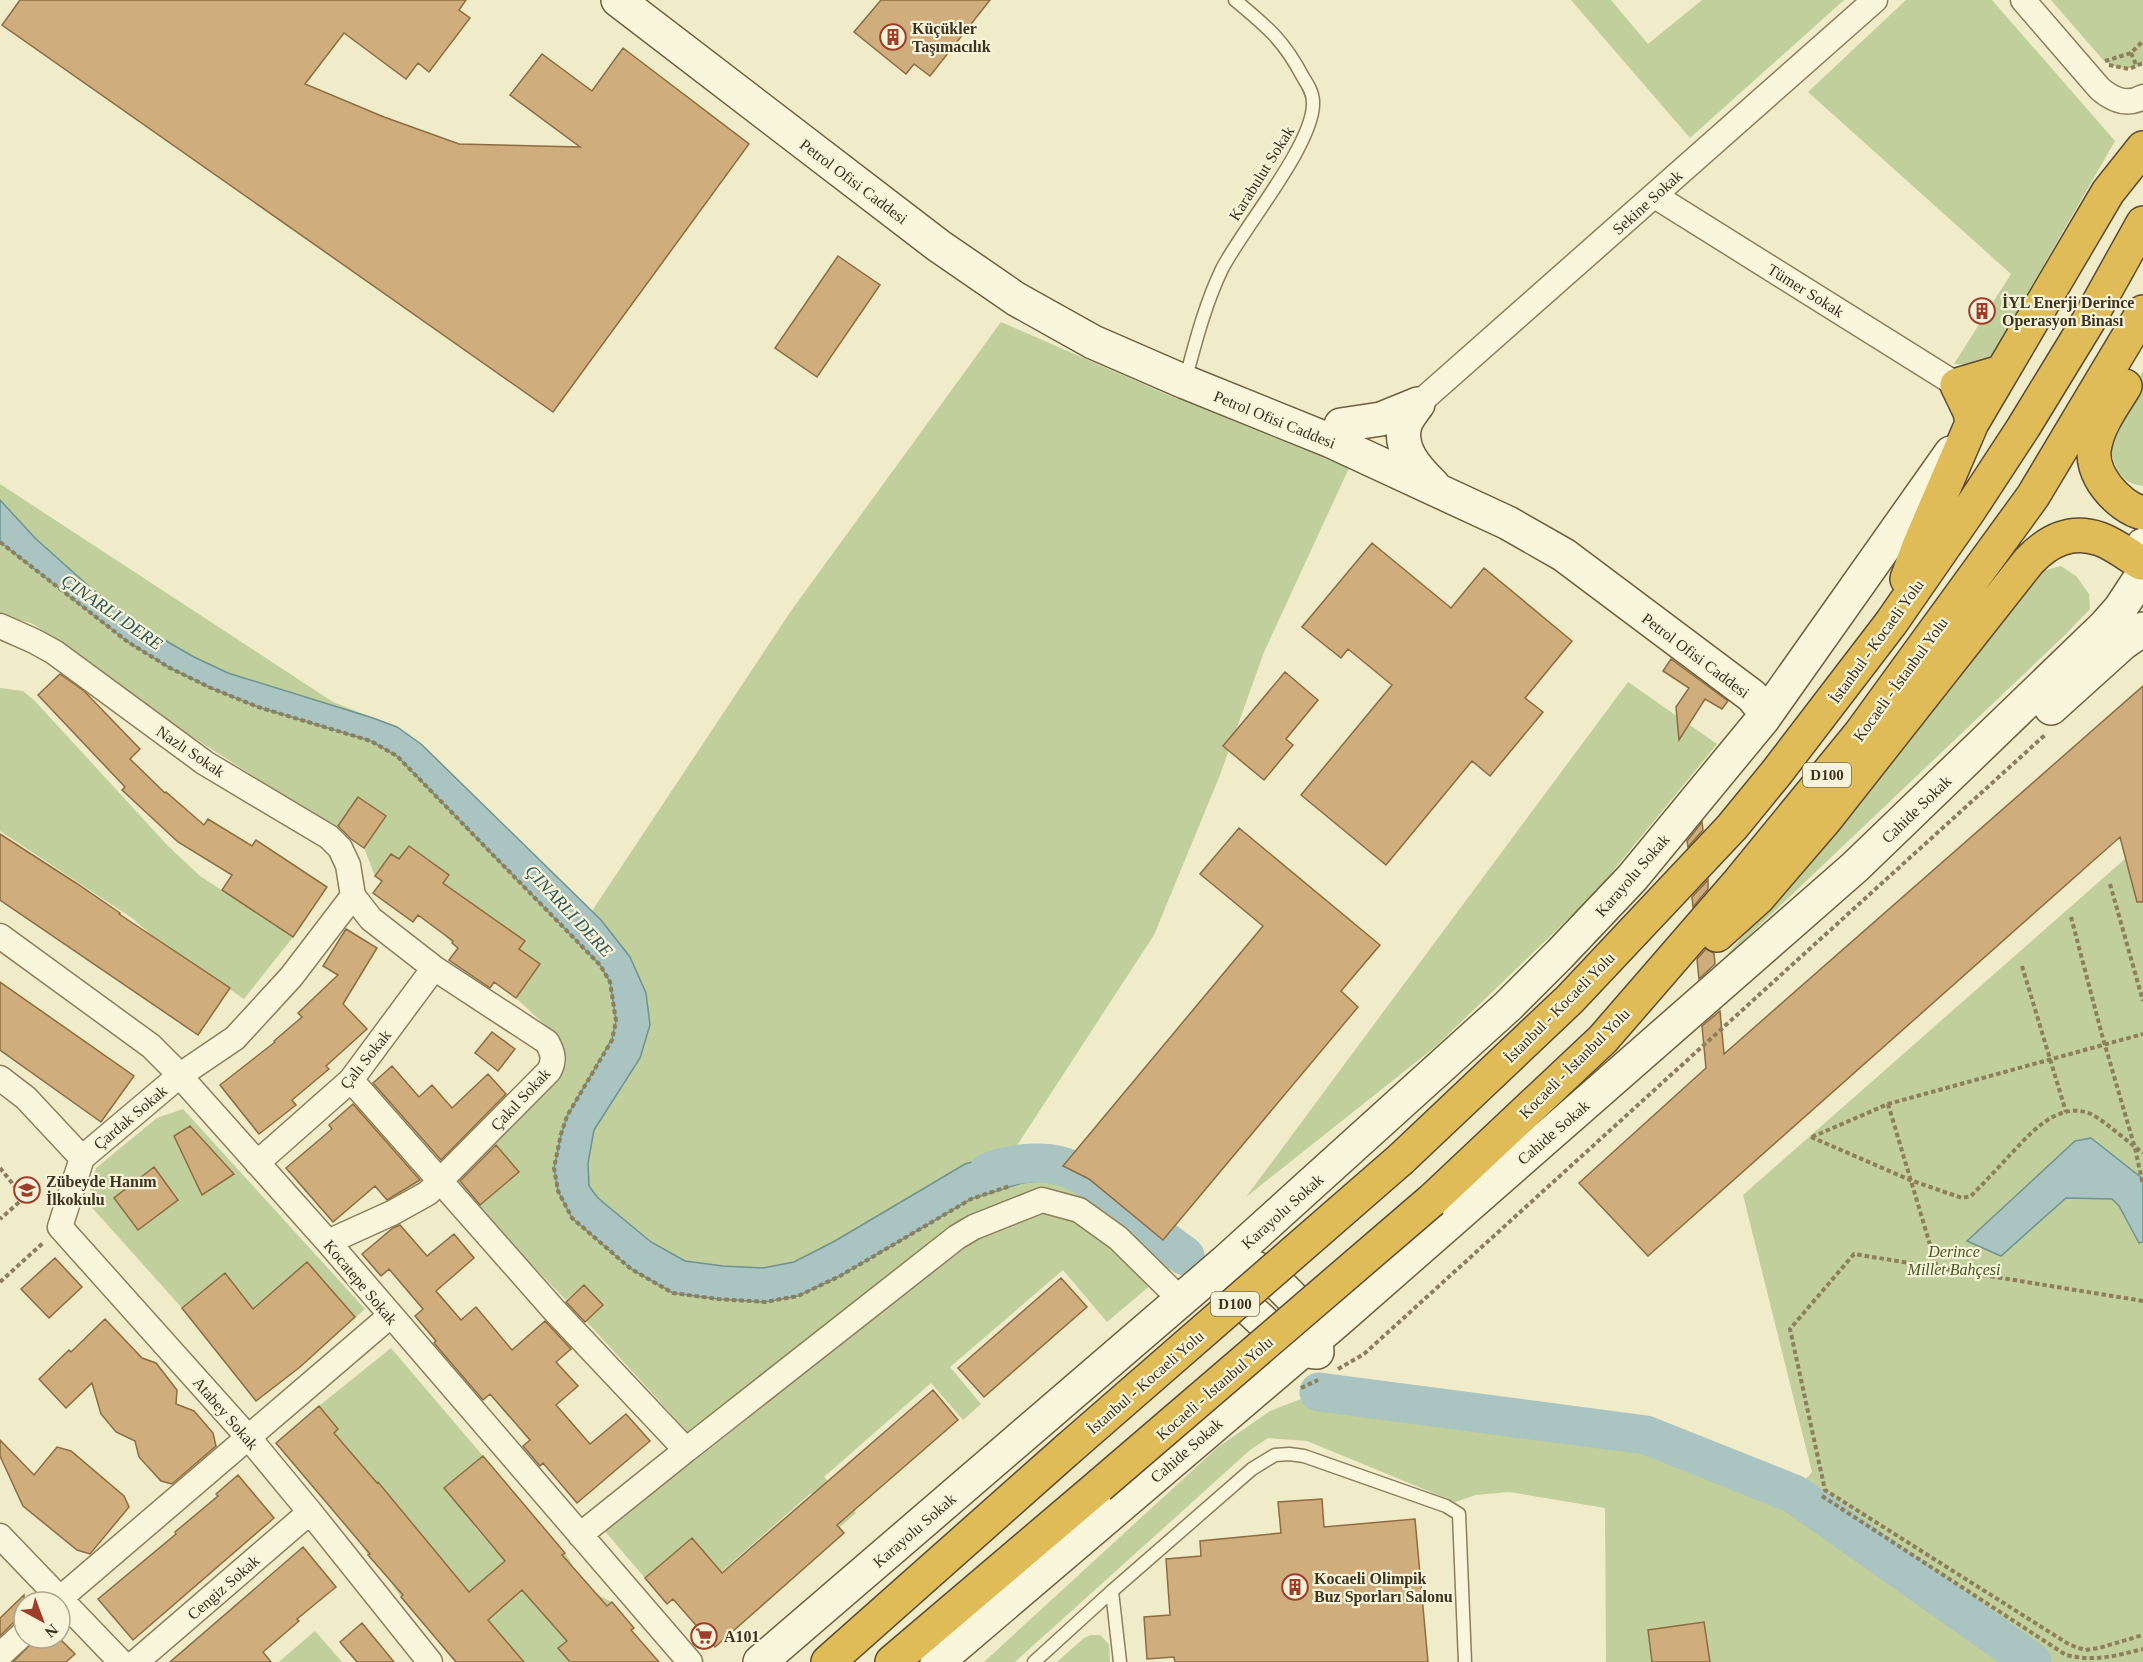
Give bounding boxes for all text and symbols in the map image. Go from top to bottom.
place label: Küçükler Taşımacılık [912,20,991,56]
building icon: Küçükler Taşımacılık [878,22,908,52]
street label: Karabulut Sokak [1226,123,1297,224]
street label: Petrol Ofisi Caddesi [797,136,911,228]
street label: Sekine Sokak [1609,167,1686,238]
street label: Tümer Sokak [1764,260,1847,321]
place label: İYL Enerji Derince Operasyon Binası [2002,293,2134,330]
building icon: İYL Enerji Derince Operasyon Binası [1967,296,1997,326]
street label: Petrol Ofisi Caddesi [1211,387,1339,452]
water label: ÇINARLI DERE [58,570,166,654]
street label: İstanbul - Kocaeli Yolu [1826,576,1927,706]
street label: Petrol Ofisi Caddesi [1639,610,1753,702]
street label: Kocaeli - İstanbul Yolu [1850,614,1951,744]
street label: Nazlı Sokak [153,722,228,780]
road number: D100 [1803,763,1851,787]
street label: Cahide Sokak [1878,772,1954,847]
street label: Karayolu Sokak [1592,831,1674,921]
water label: ÇINARLI DERE [521,861,617,961]
street label: İstanbul - Kocaeli Yolu [1501,949,1618,1066]
street label: Kocaeli - İstanbul Yolu [1516,1005,1633,1122]
street label: Çalı Sokak [337,1027,395,1093]
street label: Çakıl Sokak [487,1065,554,1135]
street label: Çardak Sokak [90,1082,171,1154]
street label: Cahide Sokak [1514,1097,1593,1168]
street label: Karayolu Sokak [1238,1170,1327,1253]
place label: Zübeyde Hanım İlkokulu [46,1173,157,1208]
school or university icon: Zübeyde Hanım İlkokulu [12,1175,42,1205]
street label: Kocatepe Sokak [320,1237,401,1328]
park label: Derince Millet Bahçesi [1907,1243,2000,1279]
road number: D100 [1211,1292,1259,1316]
street label: İstanbul - Kocaeli Yolu [1084,1327,1207,1437]
street label: Kocaeli - İstanbul Yolu [1153,1333,1276,1443]
street label: Atabey Sokak [189,1374,262,1454]
street label: Cahide Sokak [1147,1415,1226,1486]
street label: Karayolu Sokak [870,1490,960,1572]
street label: Cengiz Sokak [184,1552,263,1624]
place label: Kocaeli Olimpik Buz Sporları Salonu [1314,1570,1453,1606]
building icon: Kocaeli Olimpik Buz Sporları Salonu [1280,1572,1310,1602]
north arrow [12,1590,72,1650]
text: N [41,1621,61,1641]
supermarket icon: A101 [689,1621,719,1651]
place label: A101 [724,1628,760,1645]

